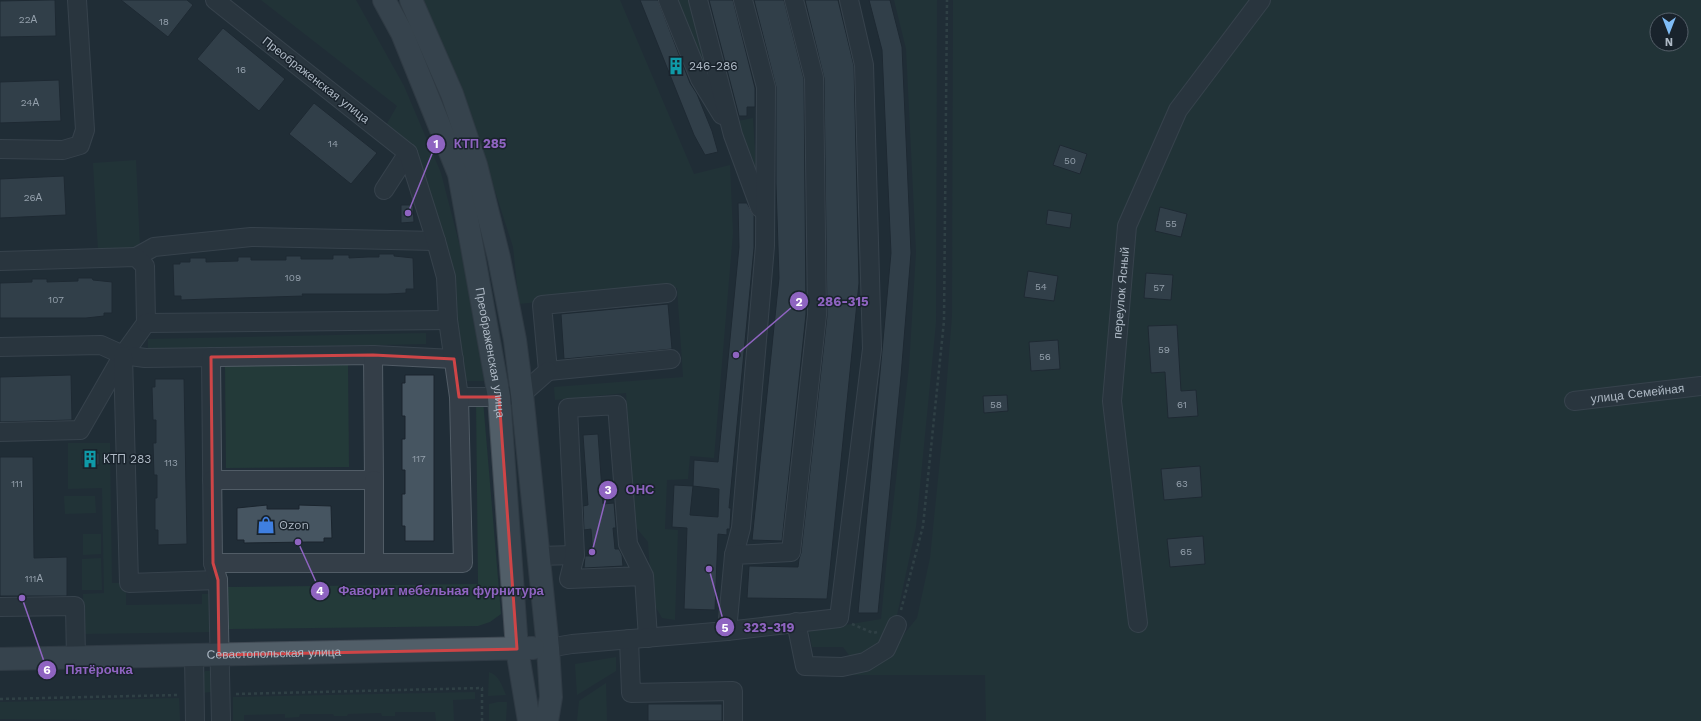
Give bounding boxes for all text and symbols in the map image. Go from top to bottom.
north arrow [1649,12,1689,52]
house number: 22А [19,14,37,25]
house number: 18 [159,16,169,27]
street label: Преображенская улица [260,34,373,126]
text: N [1665,35,1673,48]
building icon: 246-286 [666,56,686,76]
place label: 246-286 [689,59,738,73]
house number: 16 [236,64,246,75]
house number: 24А [21,97,39,108]
callout: КТП 285 [426,131,515,156]
text: КТП 285 [454,136,507,151]
text: 1 [433,137,439,151]
house number: 14 [328,138,338,149]
house number: 50 [1064,155,1076,166]
house number: 26А [24,192,43,203]
house number: 55 [1165,218,1177,229]
street label: переулок Ясный [1110,246,1132,339]
house number: 109 [285,272,301,283]
house number: 54 [1035,281,1047,292]
house number: 57 [1153,282,1165,293]
street label: Преображенская улица [472,286,507,419]
callout: 286-315 [789,289,876,314]
house number: 107 [48,294,64,305]
text: 286-315 [817,294,869,309]
text: 2 [795,295,803,309]
house number: 59 [1158,344,1170,355]
house number: 56 [1039,351,1051,362]
street label: улица Семейная [1590,381,1685,406]
house number: 58 [990,399,1002,410]
house number: 61 [1177,399,1187,410]
building icon: КТП 283 [80,449,100,469]
place label: КТП 283 [103,452,151,466]
house number: 117 [412,453,426,464]
house number: 113 [164,457,178,468]
callout: ОНС [598,477,663,502]
house number: 111 [11,478,23,489]
house number: 63 [1176,478,1188,489]
text: ОНС [626,482,655,497]
text: 3 [604,483,612,497]
shop icon: Ozon [256,515,276,535]
place label: Ozon [279,518,309,532]
house number: 65 [1180,546,1192,557]
house number: 111А [25,573,44,584]
callout: Фаворит мебельная фурнитура [310,578,552,603]
text: Фаворит мебельная фурнитура [338,583,545,598]
text: 4 [316,584,324,598]
callout: 323-319 [715,615,802,640]
text: 323-319 [744,620,794,635]
text: 5 [722,621,729,635]
street label: Севастопольская улица [207,645,342,662]
callout: Пятёрочка [37,657,141,682]
text: Пятёрочка [65,662,133,677]
text: 6 [43,663,51,677]

